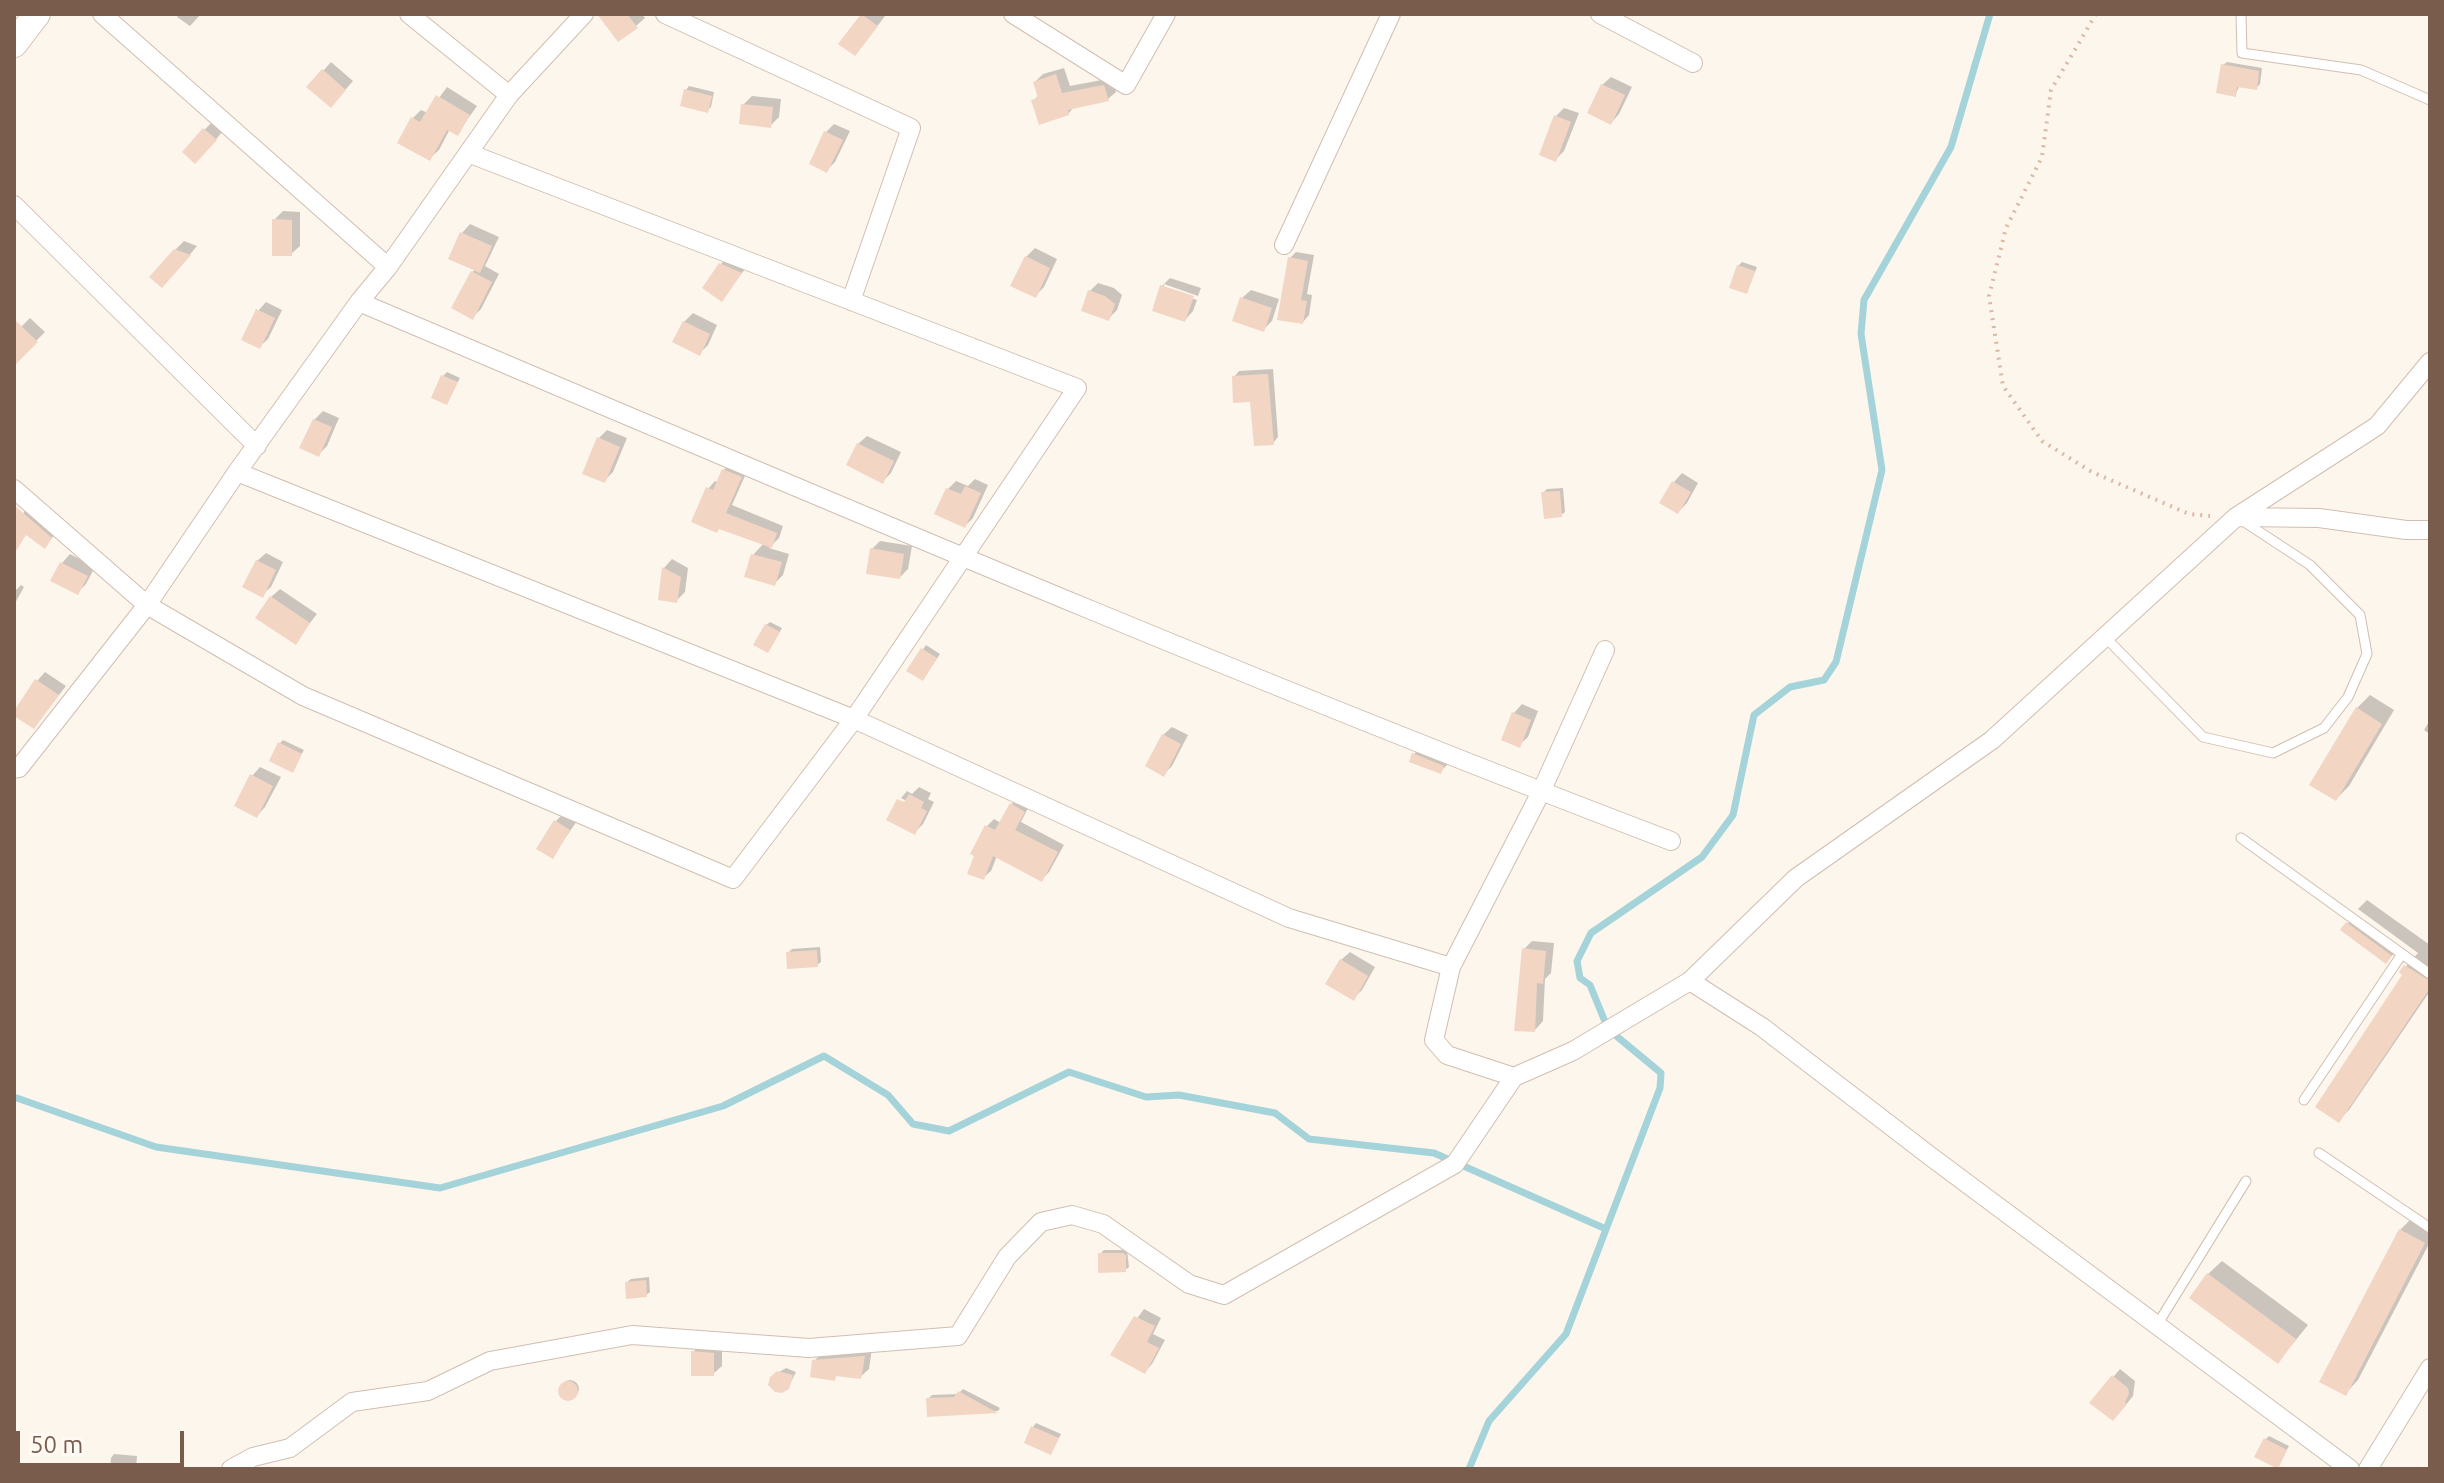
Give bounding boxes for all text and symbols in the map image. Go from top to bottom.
scale bar [20,1415,188,1465]
text: 50 m [30,1431,83,1458]

